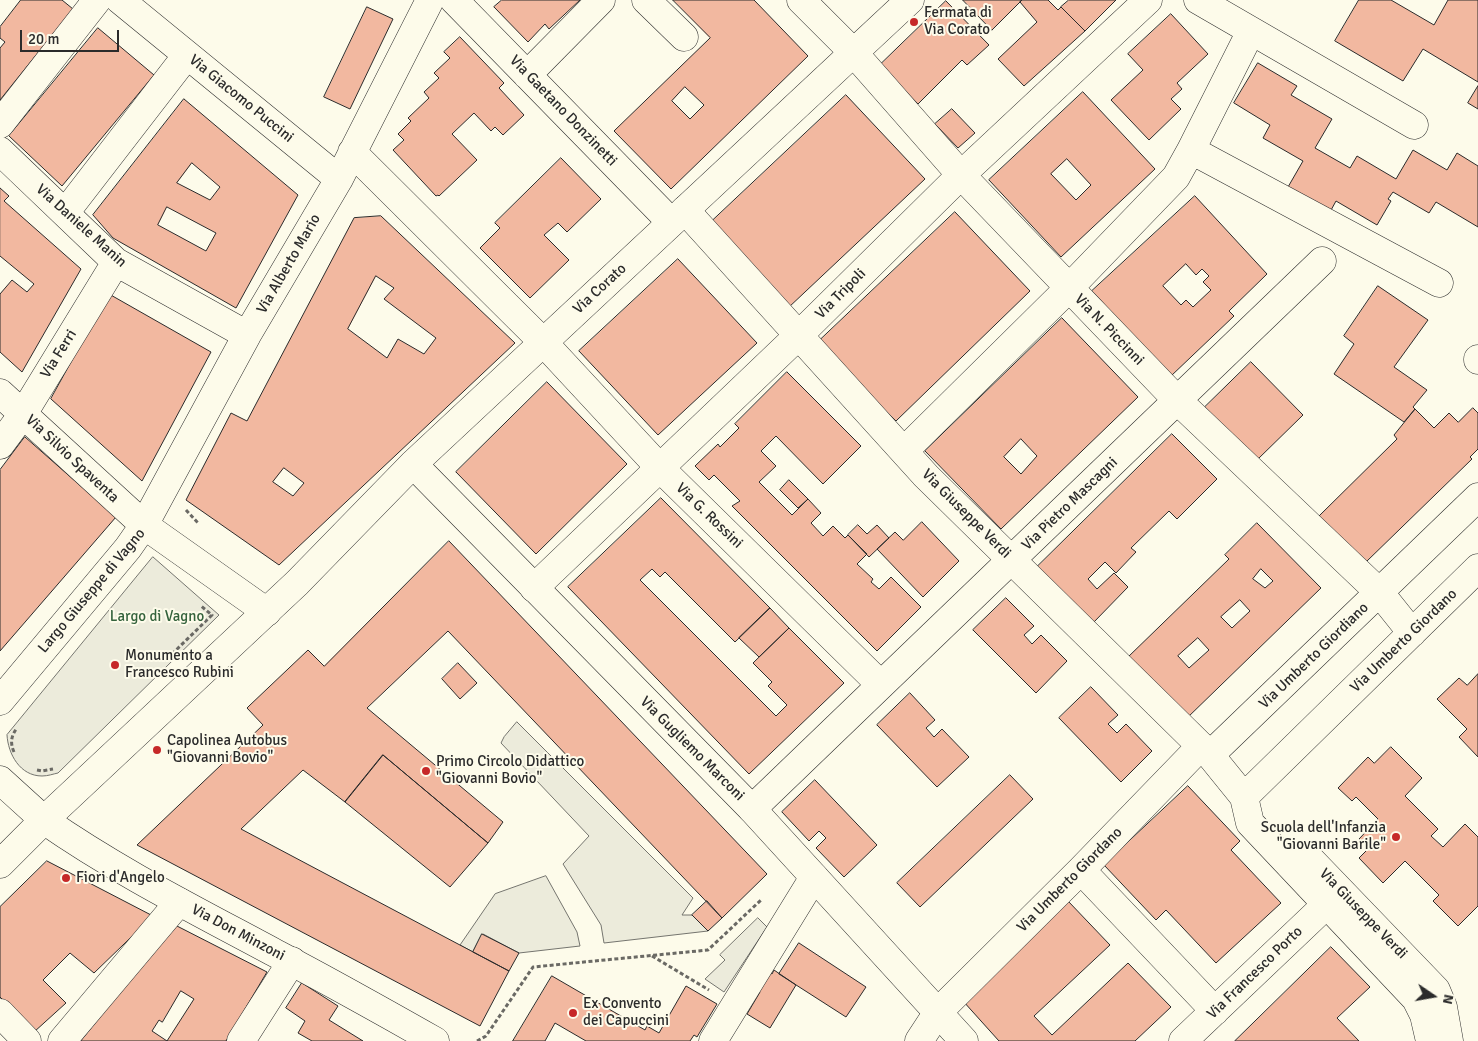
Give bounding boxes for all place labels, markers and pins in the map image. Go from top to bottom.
place label: Fermata di Via Corato [924,4,992,39]
marker: Fermata di Via Corato [908,16,920,28]
place label: Monumento a Francesco Rubini [125,647,234,682]
marker: Monumento a Francesco Rubini [109,659,121,671]
place label: Capolinea Autobus "Giovanni Bovio" [167,732,287,767]
marker: Capolinea Autobus "Giovanni Bovio" [151,744,163,756]
place label: Primo Circolo Didattico "Giovanni Bovio" [436,753,584,788]
marker: Primo Circolo Didattico "Giovanni Bovio" [420,765,432,777]
place label: Scuola dell'Infanzia "Giovanni Barile" [1261,819,1386,854]
marker: Scuola dell'Infanzia "Giovanni Barile" [1390,831,1402,843]
place label: Fiori d'Angelo [76,869,165,887]
marker: Fiori d'Angelo [60,872,72,884]
place label: Ex Convento dei Capuccini [583,995,669,1030]
marker: Ex Convento dei Capuccini [567,1007,579,1019]

